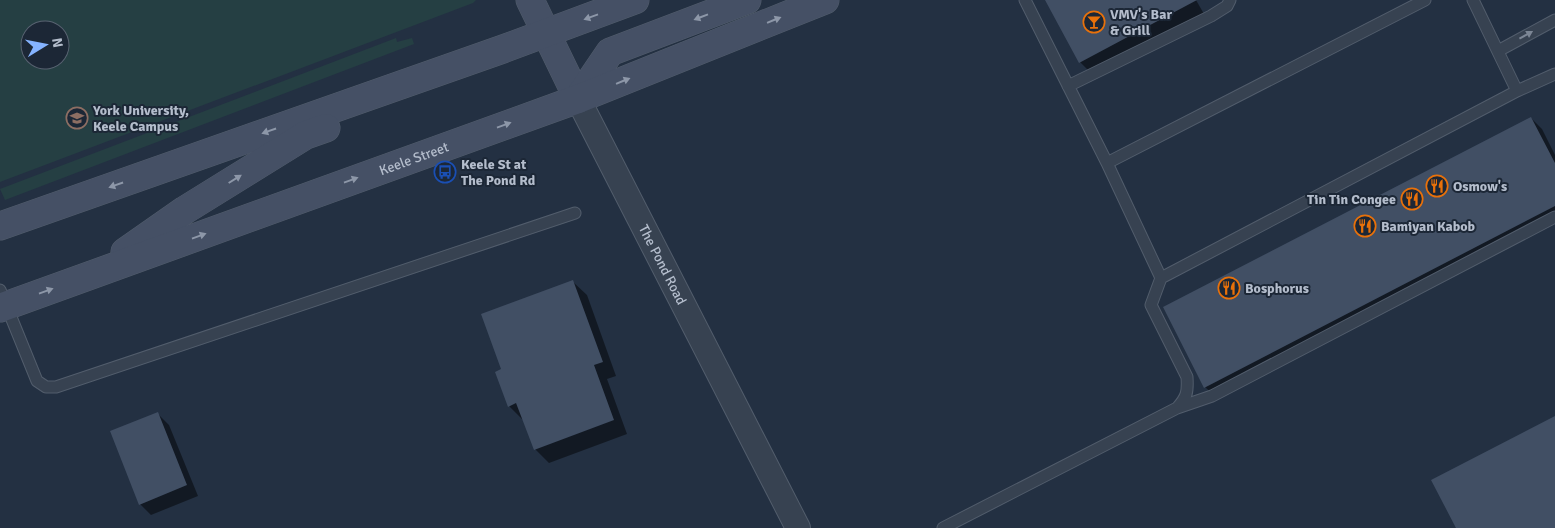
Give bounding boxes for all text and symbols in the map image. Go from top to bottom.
place label: VMV's Bar & Grill [1110,6,1172,39]
bar icon: VMV's Bar & Grill [1082,10,1106,34]
one-way arrow [693,13,708,21]
one-way arrow [583,14,598,21]
one-way arrow [767,16,781,24]
north arrow [20,20,70,70]
one-way arrow [1520,31,1533,40]
text: N [48,37,67,49]
one-way arrow [616,77,631,85]
place label: York University, Keele Campus [92,102,189,135]
school or university icon: York University, Keele Campus [65,106,89,130]
one-way arrow [497,121,512,129]
one-way arrow [261,127,276,135]
street label: Keele Street [377,138,451,179]
place label: Keele St at The Pond Rd [461,156,536,189]
bus stop icon: Keele St at The Pond Rd [433,160,457,184]
one-way arrow [229,174,242,183]
restaurant icon: Osmow's [1425,174,1449,198]
one-way arrow [344,176,359,183]
place label: Osmow's [1453,178,1507,195]
one-way arrow [108,182,123,189]
restaurant icon: Tin Tin Congee [1400,187,1424,211]
place label: Tin Tin Congee [1307,191,1396,208]
restaurant icon: Bamiyan Kabob [1353,214,1377,238]
place label: Bamiyan Kabob [1381,218,1476,235]
street label: The Pond Road [635,222,690,307]
one-way arrow [191,232,206,239]
restaurant icon: Bosphorus [1217,276,1241,300]
place label: Bosphorus [1245,280,1309,297]
one-way arrow [39,287,54,295]

